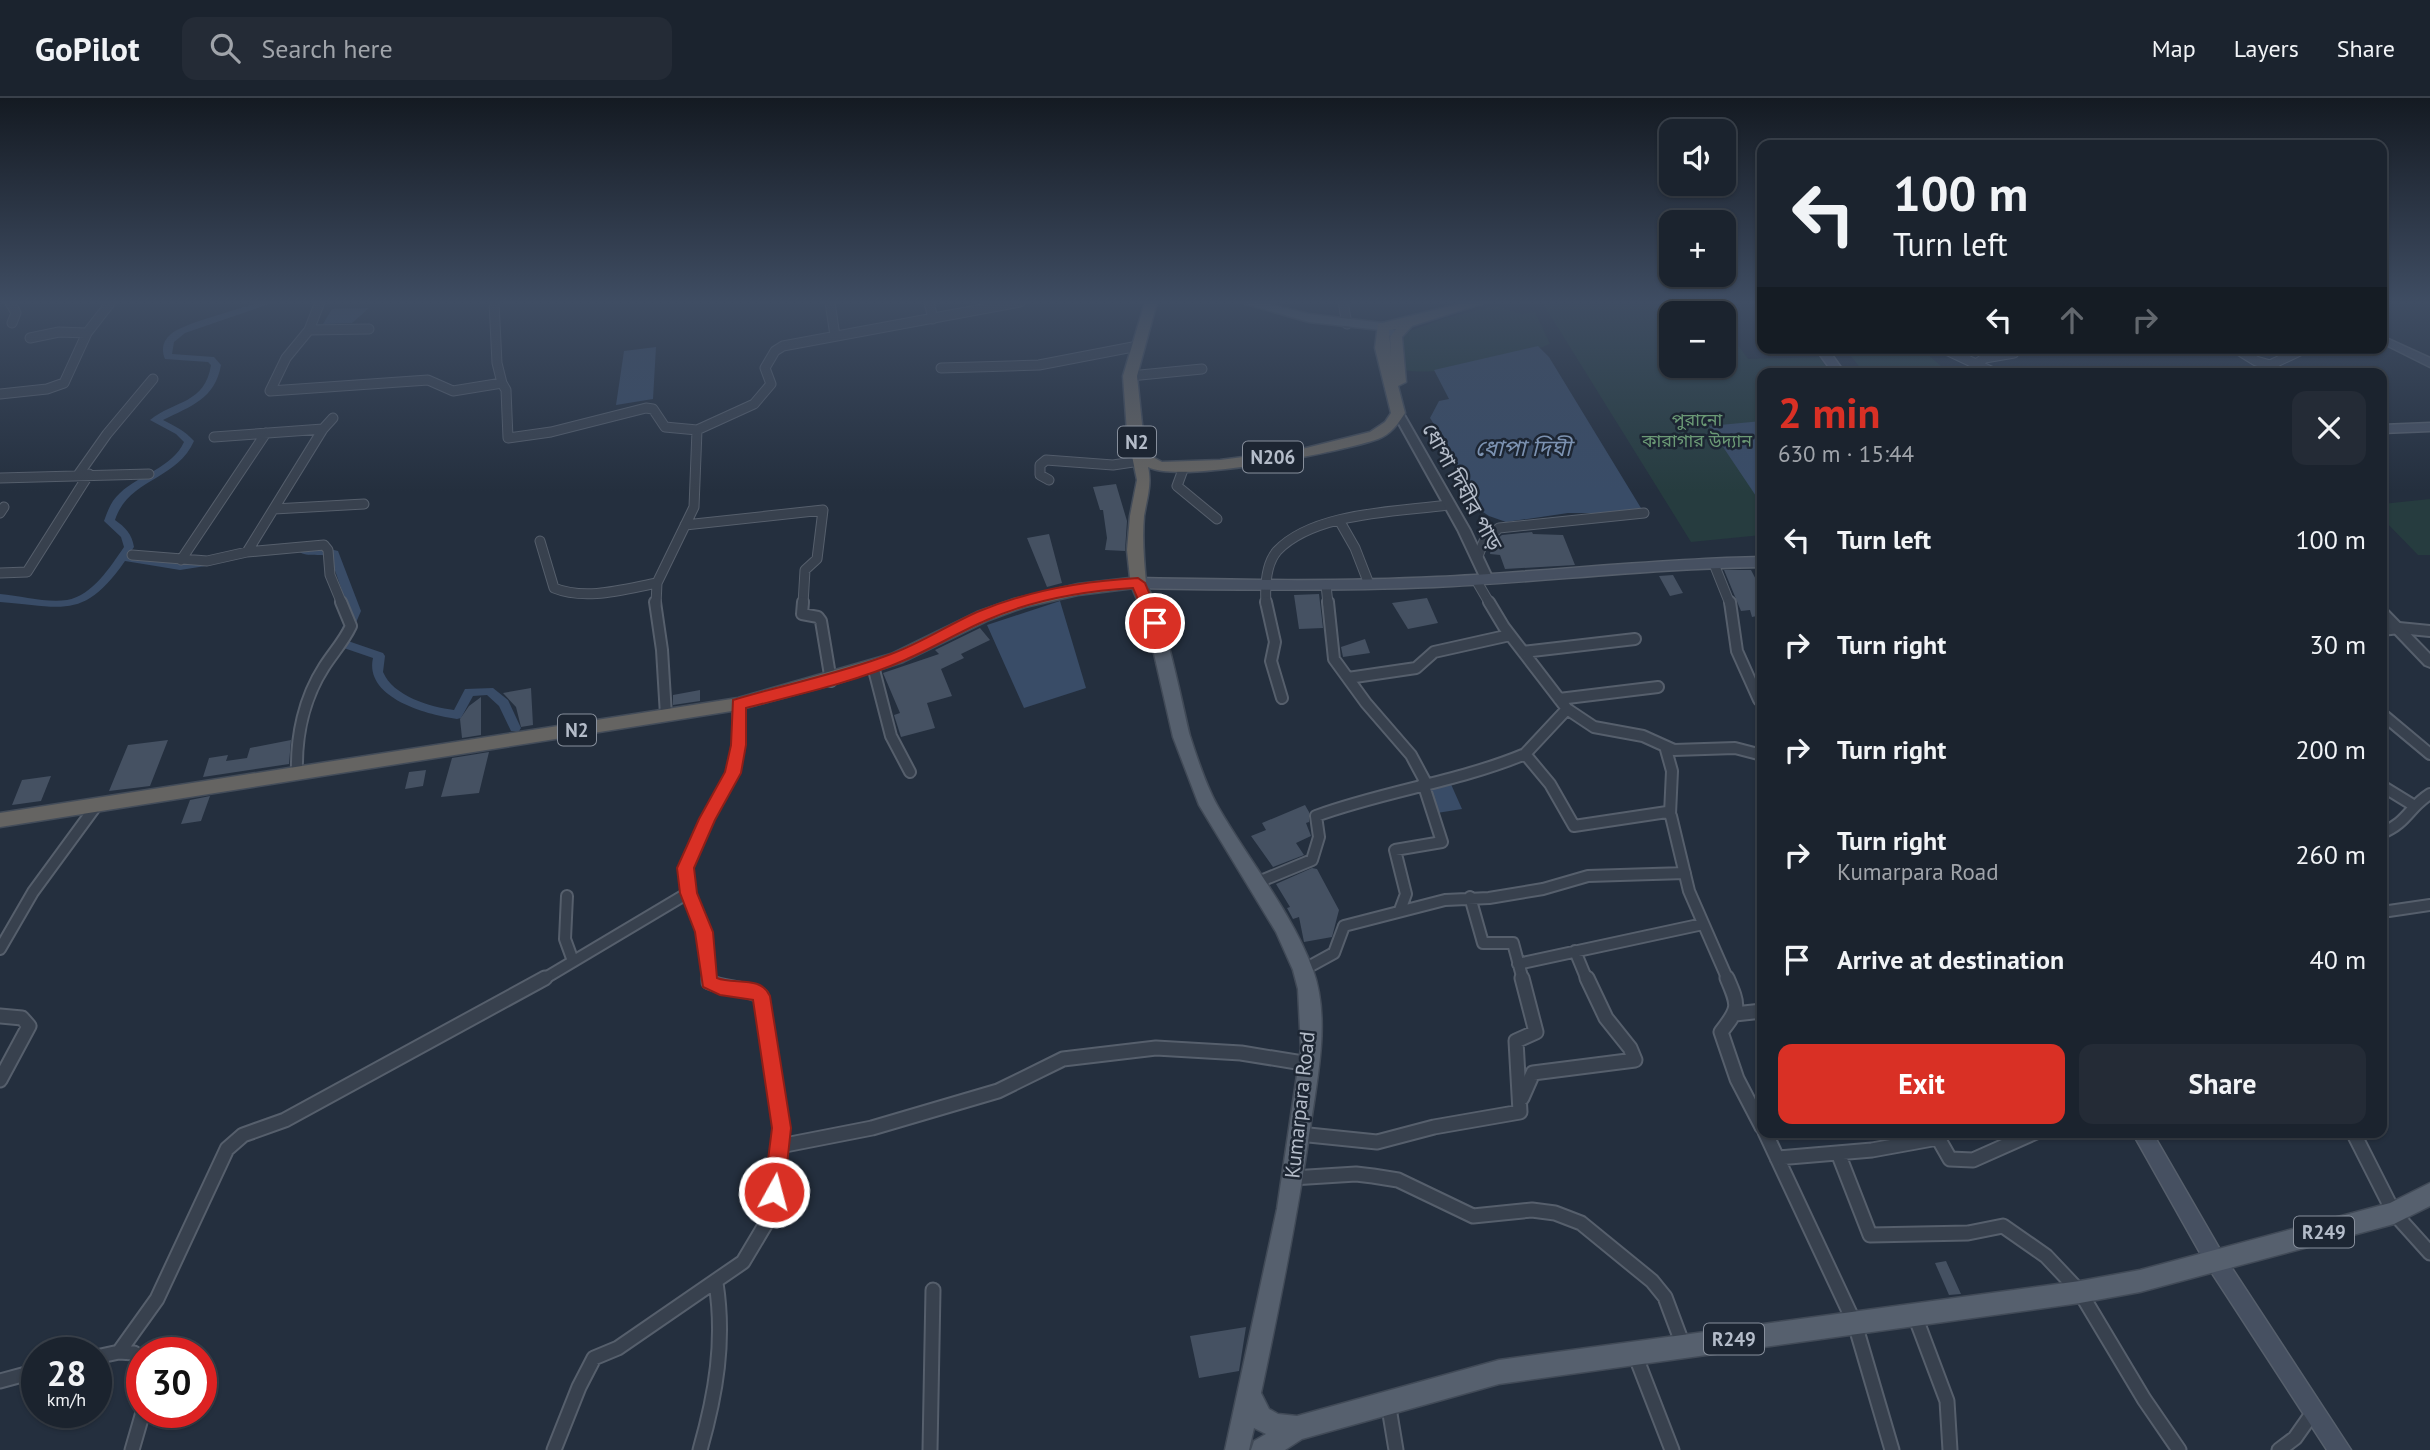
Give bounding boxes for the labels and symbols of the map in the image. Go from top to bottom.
park label: পুরানো কারাগার উদ্যান [1641,408,1753,452]
street label: ধোপা দিঘীর পাড় [1416,418,1509,556]
road number: N2 [1118,426,1156,458]
water label: ধোপা দিঘী [1475,433,1575,462]
road number: N206 [1243,442,1303,472]
pin [1125,593,1185,653]
road number: N2 [558,715,596,746]
street label: Kumarpara Road [1278,1030,1321,1180]
position arrow [737,1155,811,1229]
road number: R249 [2294,1216,2354,1248]
road number: R249 [1704,1324,1764,1354]
speed limit sign: 30 [126,1337,217,1428]

